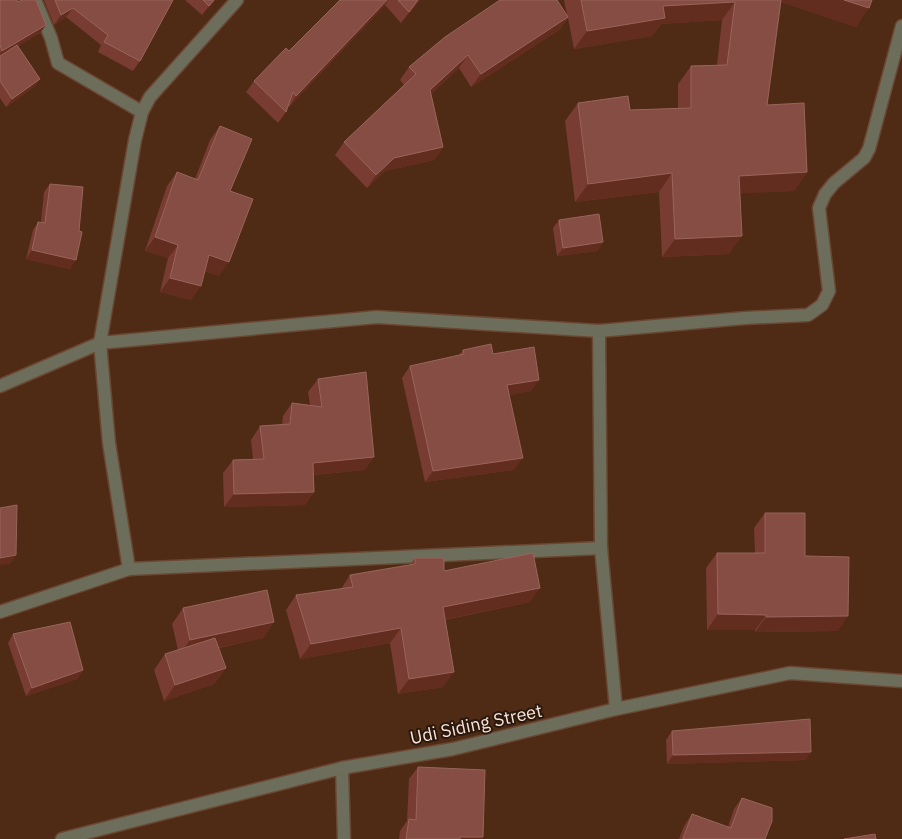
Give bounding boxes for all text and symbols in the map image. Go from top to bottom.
street label: Udi Siding Street [408,699,544,749]

